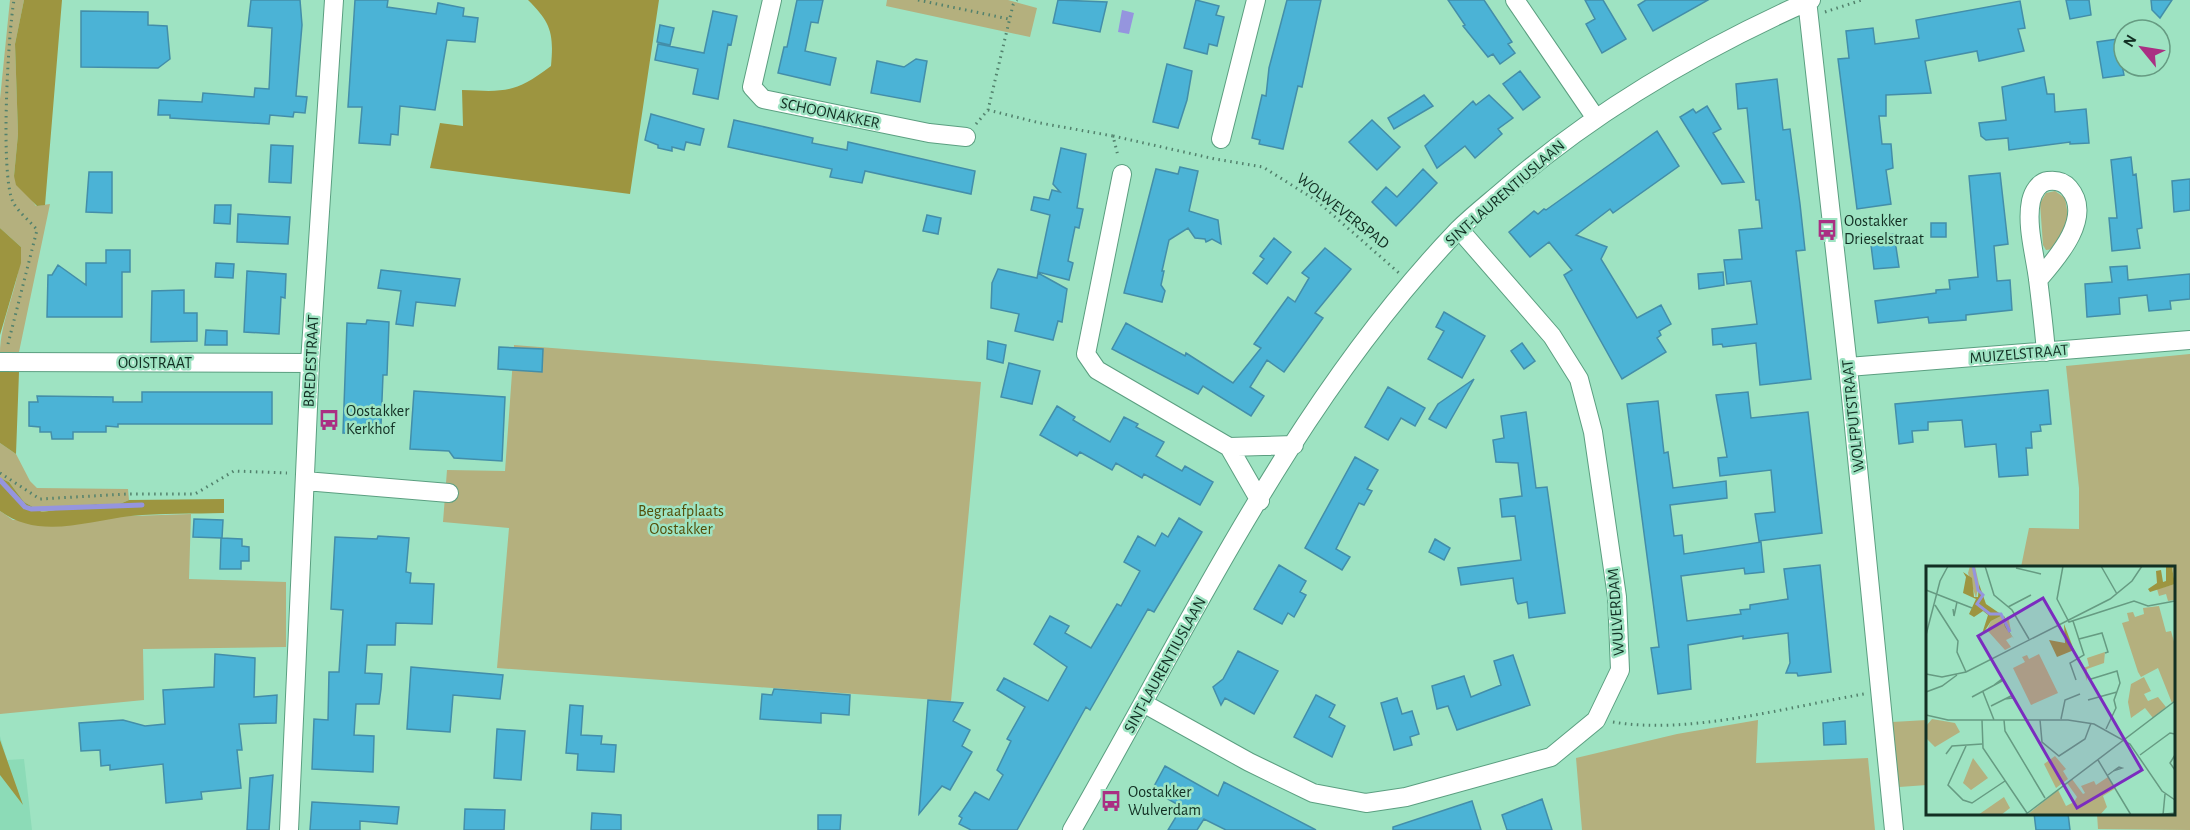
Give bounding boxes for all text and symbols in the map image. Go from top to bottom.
north arrow [2112,18,2172,78]
text: N [2120,32,2140,50]
street label: SCHOONAKKER [779,95,881,131]
street label: SINT-LAURENTIUSLAAN [1442,137,1568,249]
street label: WOLWEVERSPAD [1294,170,1392,252]
place label: Oostakker Drieselstraat [1844,213,1924,247]
bus stop icon: Oostakker Drieselstraat [1815,218,1839,242]
street label: BREDESTRAAT [301,314,321,408]
street label: MUIZELSTRAAT [1969,342,2069,366]
street label: OOISTRAAT [118,355,192,371]
street label: WOLFPUTSTRAAT [1839,359,1867,473]
place label: Oostakker Kerkhof [346,403,410,437]
bus stop icon: Oostakker Kerkhof [317,408,341,432]
park label: Begraafplaats Oostakker [638,503,724,537]
inset map [1926,566,2175,815]
street label: WULVERDAM [1605,568,1627,656]
street label: SINT-LAURENTIUSLAAN [1121,594,1209,736]
place label: Oostakker Wulverdam [1128,784,1201,818]
bus stop icon: Oostakker Wulverdam [1099,789,1123,813]

